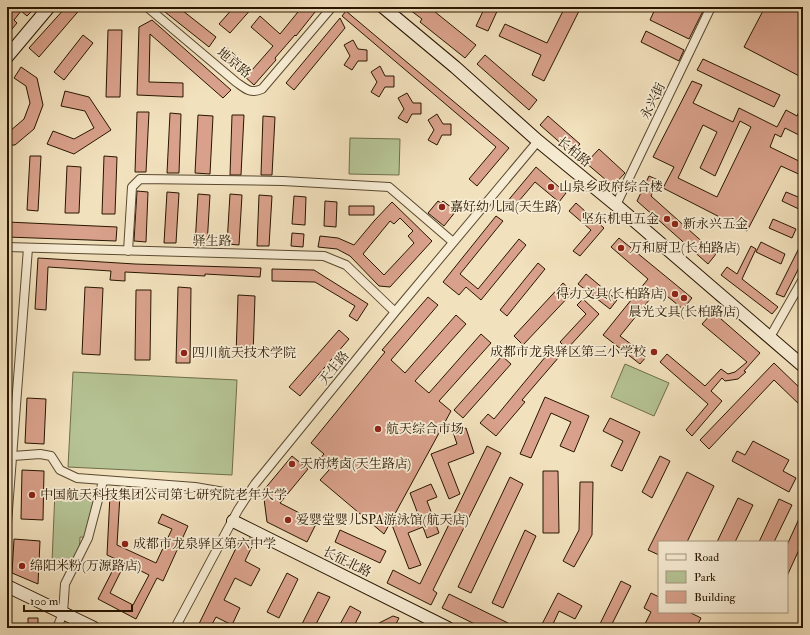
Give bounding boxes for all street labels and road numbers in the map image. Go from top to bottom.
street label: 地京路 [214,45,254,81]
street label: 永兴街 [637,80,669,122]
street label: 长柏路 [554,134,594,170]
street label: 驿生路 [192,233,232,249]
street label: 天生路 [316,348,352,388]
street label: 长征北路 [320,543,374,581]

